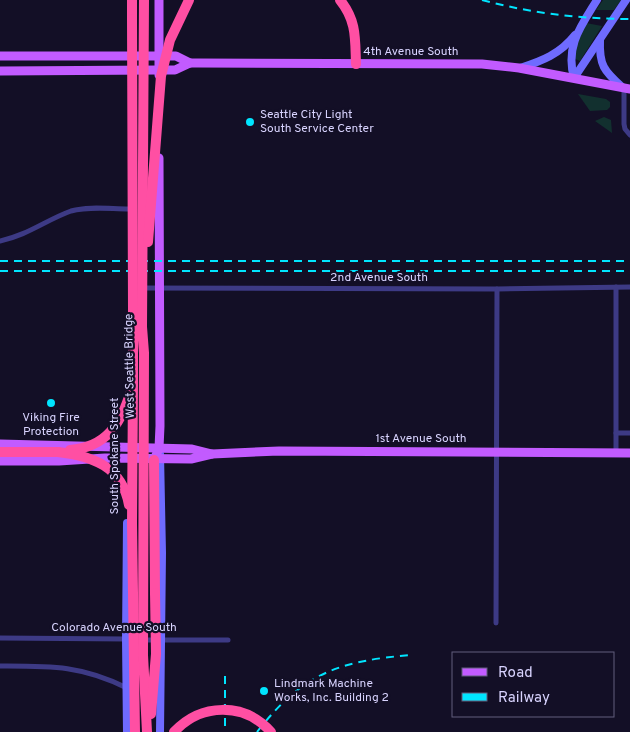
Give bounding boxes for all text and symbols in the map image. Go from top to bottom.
street label: 4th Avenue South [363,44,459,60]
place label: Seattle City Light South Service Center [260,107,374,137]
marker: Seattle City Light South Service Center [244,116,256,128]
street label: 2nd Avenue South [330,270,428,286]
street label: West Seattle Bridge [121,313,139,419]
marker: Viking Fire Protection [45,397,57,409]
street label: South Spokane Street [107,398,123,514]
place label: Viking Fire Protection [22,410,80,440]
street label: 1st Avenue South [375,431,467,447]
street label: Colorado Avenue South [51,620,177,636]
legend [452,652,615,717]
text: Road [498,664,533,683]
place label: Lindmark Machine Works, Inc. Building 2 [274,676,389,706]
marker: Lindmark Machine Works, Inc. Building 2 [258,685,270,697]
text: Railway [498,689,550,708]

